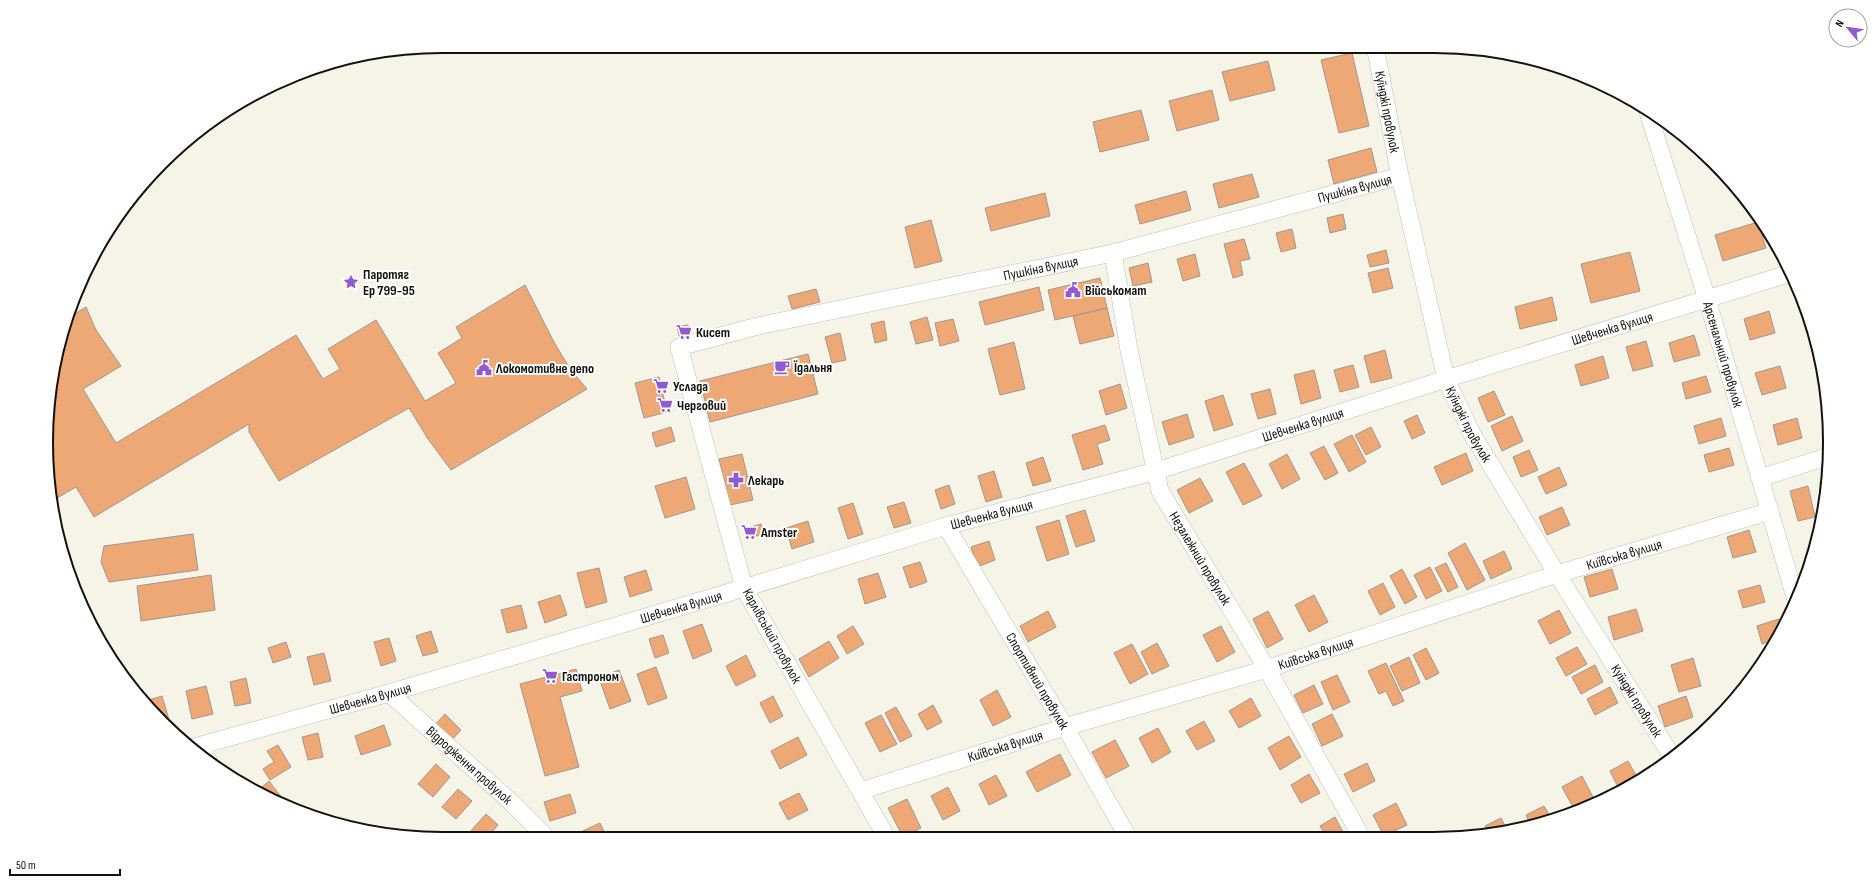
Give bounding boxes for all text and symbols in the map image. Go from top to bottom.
north arrow [1828,8,1868,48]
text: N [1833,18,1847,29]
street label: Куїнджі провулок [1371,69,1404,155]
street label: Пушкіна вулиця [1316,170,1394,206]
street label: Пушкіна вулиця [1002,252,1080,284]
place label: Паротяг Ер 799-95 [363,266,415,299]
place icon: Паротяг Ер 799-95 [342,273,360,291]
public building icon: Військомат [1064,281,1082,299]
place label: Військомат [1085,282,1146,299]
street label: Арсенальний провулок [1699,299,1747,410]
street label: Шевченка вулиця [1569,307,1655,349]
supermarket icon: Кисет [675,323,693,341]
place label: Кисет [696,324,730,341]
cafe icon: Їдальня [773,358,791,376]
public building icon: Локомотивне депо [475,359,493,377]
place label: Їдальня [793,359,832,376]
place label: Локомотивне депо [495,360,594,377]
supermarket icon: Услада [652,377,670,395]
place label: Услада [673,378,708,395]
street label: Куїнджі провулок [1442,383,1496,466]
supermarket icon: Черговий [656,396,674,414]
place label: Черговий [677,397,726,414]
street label: Шевченка вулиця [1260,404,1345,445]
pharmacy icon: Лекарь [727,471,745,489]
place label: Лекарь [747,472,784,489]
street label: Шевченка вулиця [949,495,1034,533]
street label: Незалежний провулок [1166,508,1235,609]
supermarket icon: Amster [740,523,758,541]
place label: Amster [760,524,798,541]
street label: Київська вулиця [1584,535,1664,573]
street label: Карлівський провулок [739,586,805,687]
street label: Шевченка вулиця [638,587,724,627]
street label: Спортивний провулок [1002,629,1073,733]
street label: Київська вулиця [1276,633,1355,673]
street label: Куїнджі провулок [1608,661,1667,741]
supermarket icon: Гастроном [541,667,559,685]
place label: Гастроном [562,668,619,685]
street label: Шевченка вулиця [327,678,413,718]
street label: Відродження провулок [423,722,516,808]
street label: Київська вулиця [965,726,1045,765]
scale bar [10,851,120,877]
text: 50 m [16,858,36,873]

